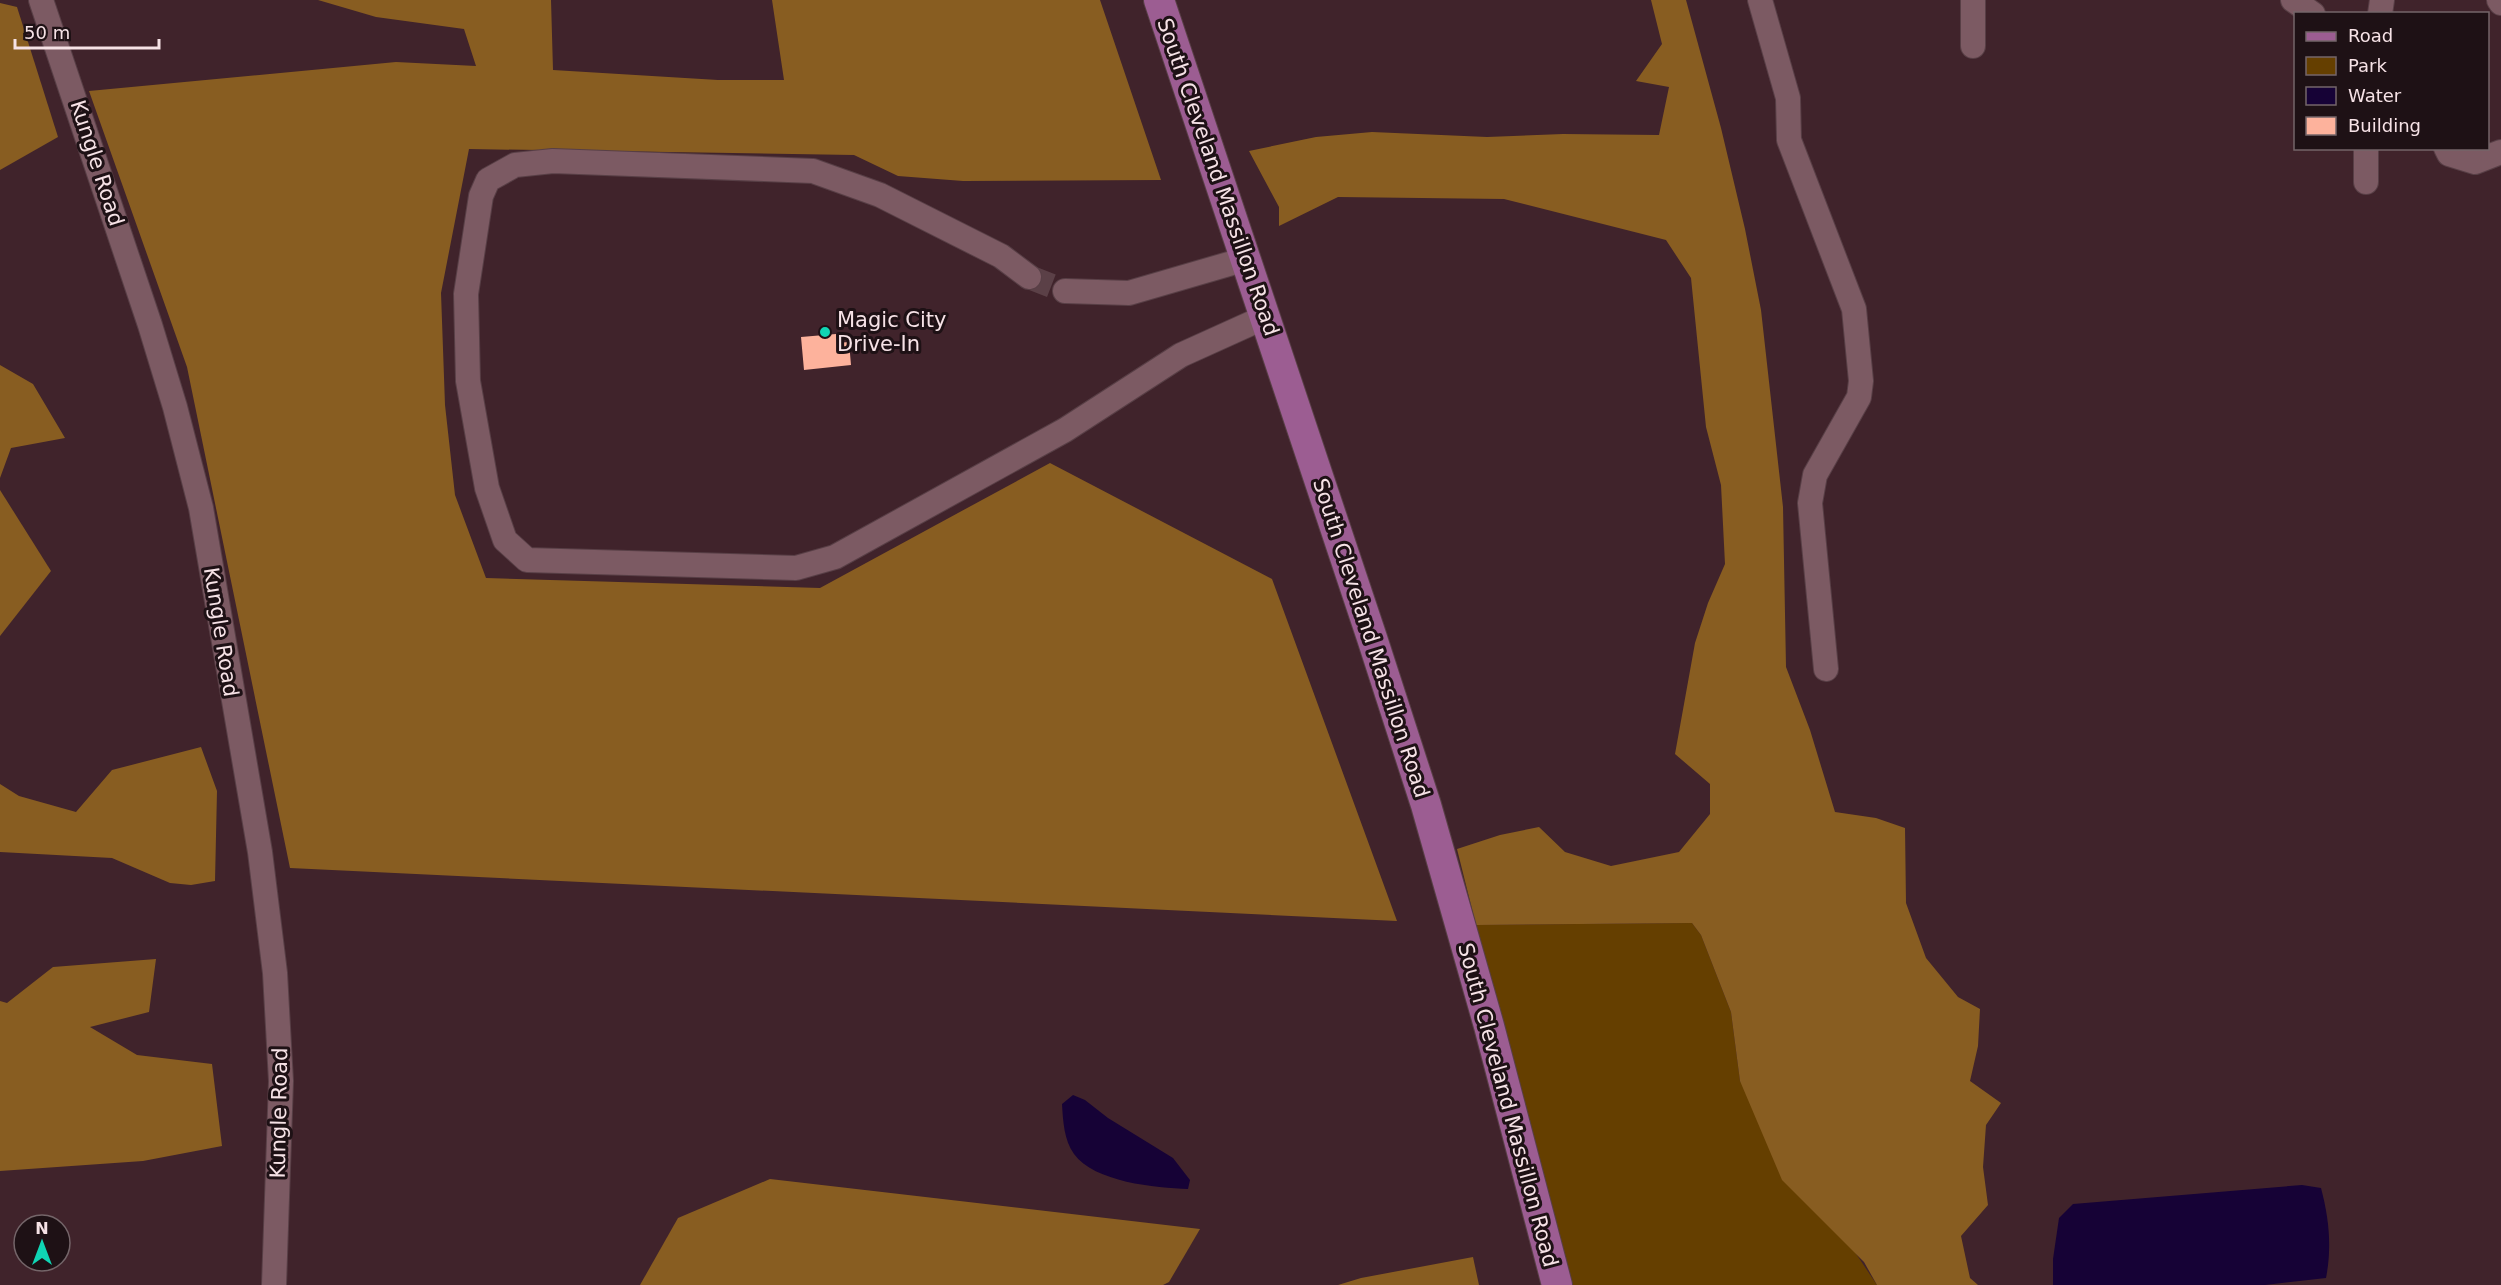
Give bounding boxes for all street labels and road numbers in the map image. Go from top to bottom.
street label: South Cleveland Massillon Road [1152,15,1284,339]
street label: Kungle Road [65,97,129,229]
street label: South Cleveland Massillon Road [1308,475,1434,801]
street label: Kungle Road [199,566,243,698]
street label: South Cleveland Massillon Road [1453,940,1563,1270]
street label: Kungle Road [266,1047,292,1179]

